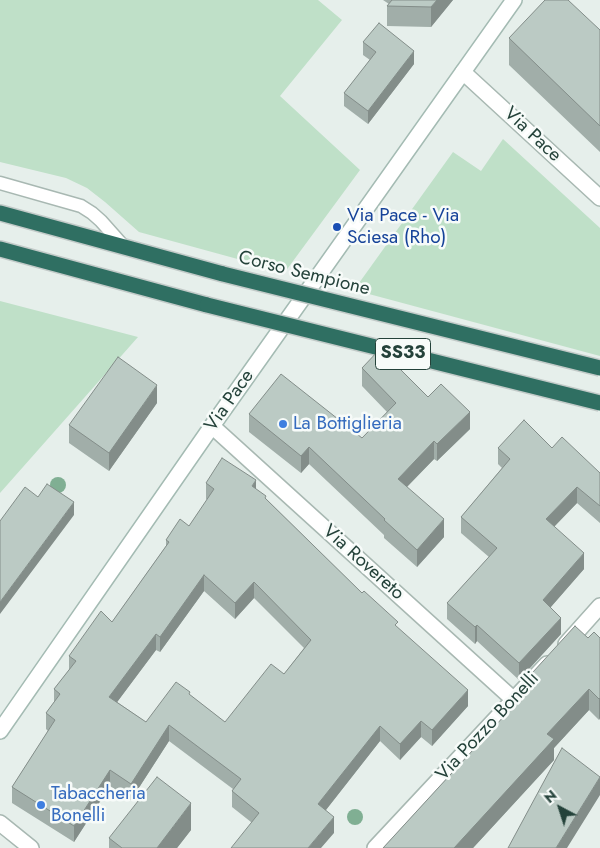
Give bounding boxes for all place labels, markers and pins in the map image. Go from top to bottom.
place label: Via Pace - Via Sciesa (Rho) [347,205,459,249]
marker: Via Pace - Via Sciesa (Rho) [331,221,343,233]
place label: La Bottiglieria [293,413,402,435]
marker: La Bottiglieria [277,418,289,430]
place label: Tabaccheria Bonelli [51,783,146,827]
marker: Tabaccheria Bonelli [35,799,47,811]

